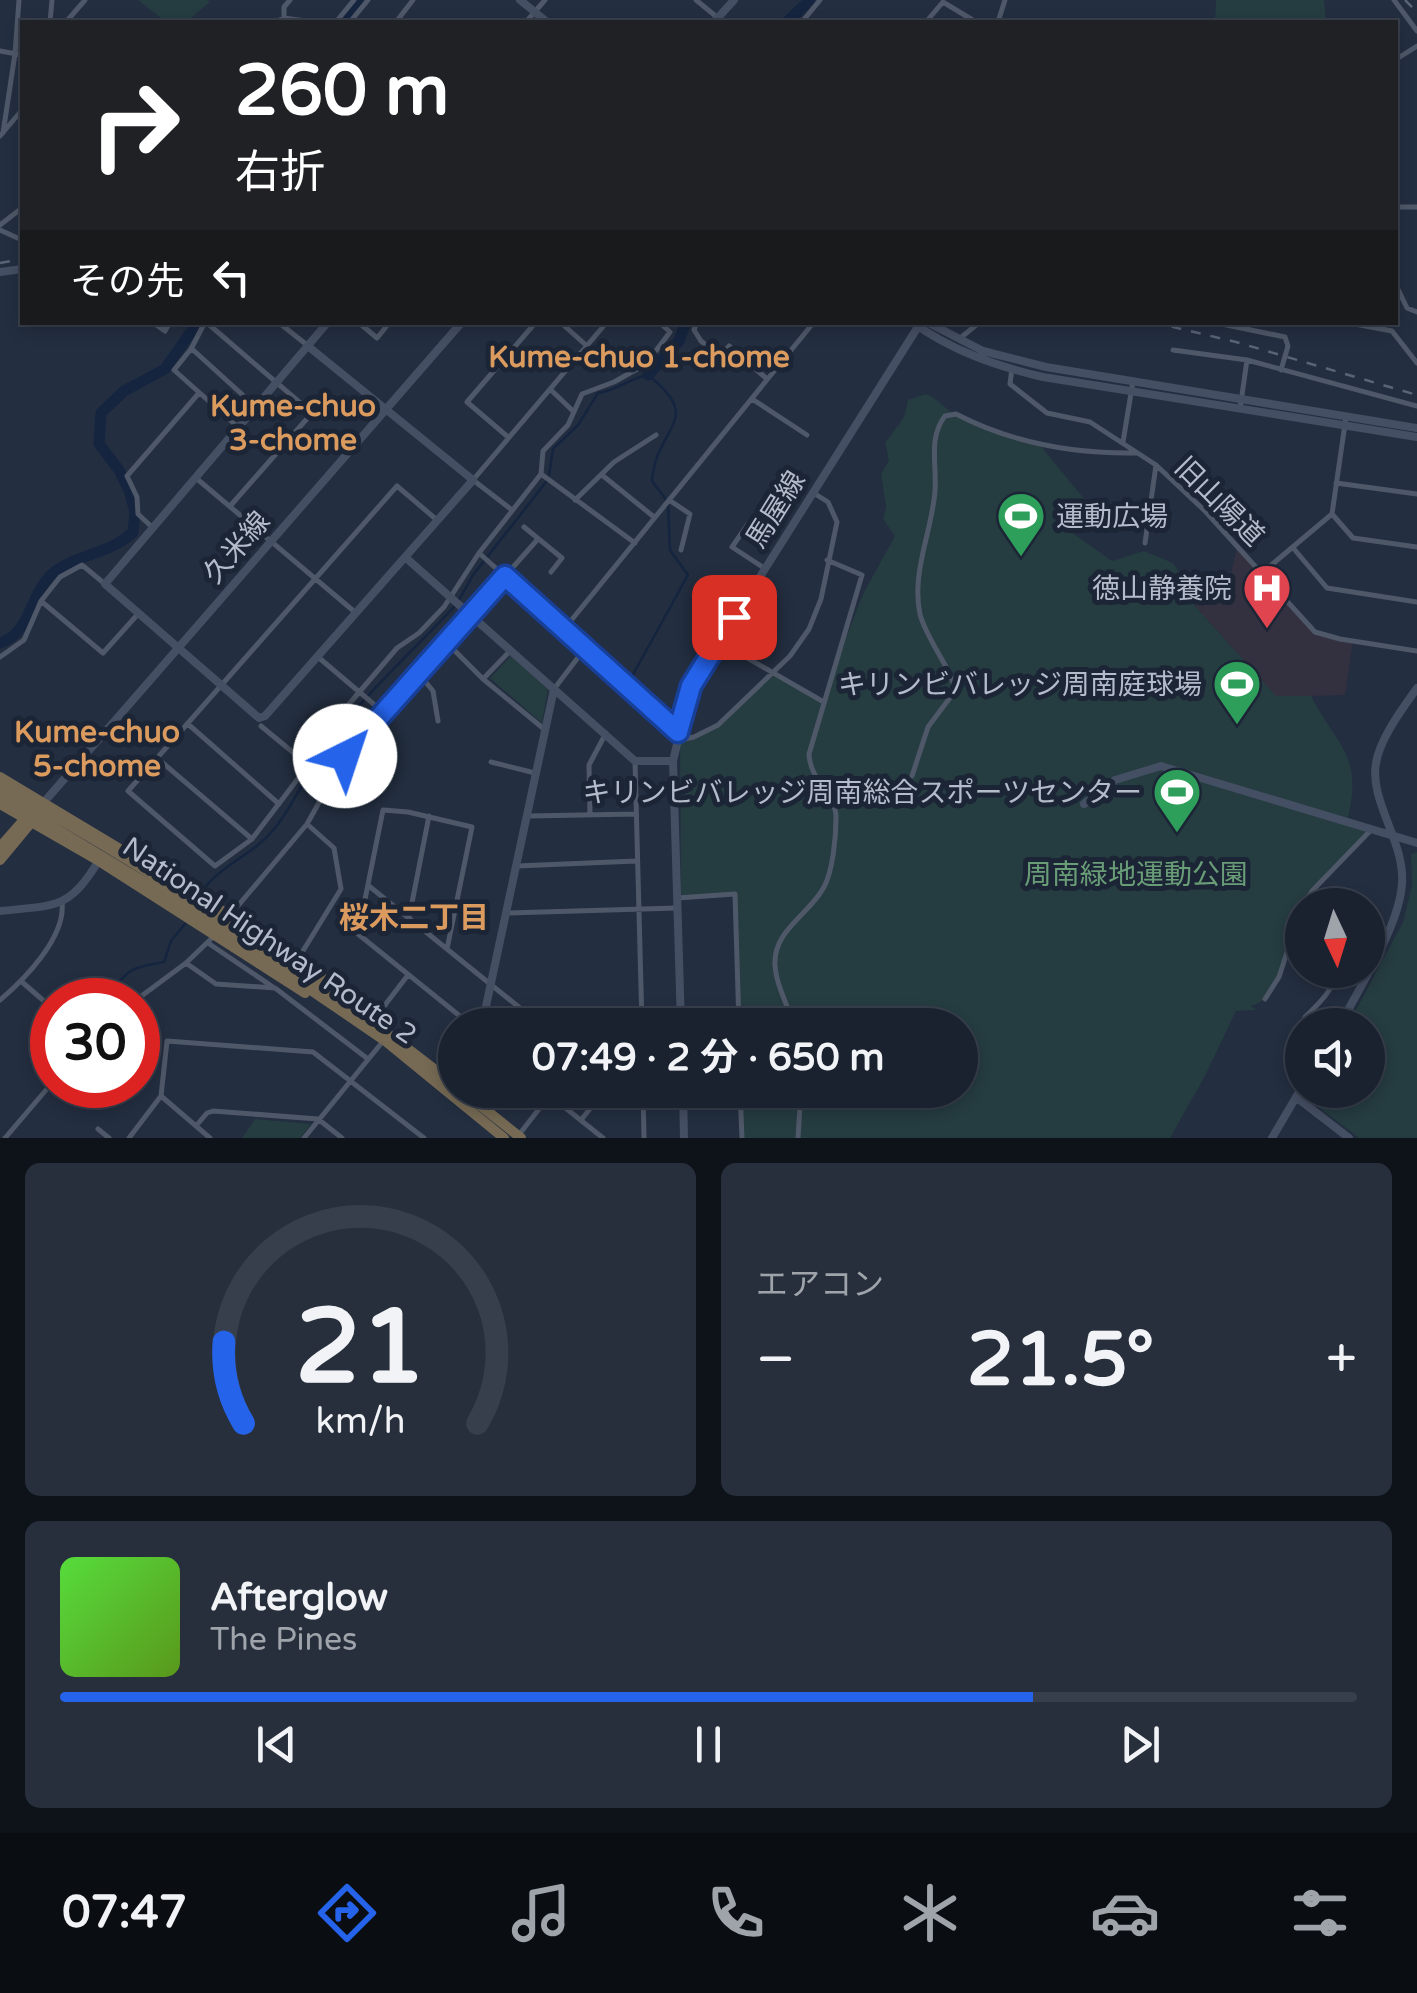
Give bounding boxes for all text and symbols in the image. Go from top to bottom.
text: 260 m [235,50,449,134]
icon: right [70,60,200,190]
text: 右折 [235,146,325,200]
icon: left [204,250,259,305]
text: その先 [70,259,184,305]
district label: Kume-chuo 1-chome [488,339,790,376]
district label: Kume-chuo 3-chome [210,388,376,459]
street label: 旧山陽道 [1168,450,1271,553]
street label: 馬屋線 [739,465,813,554]
sports icon: 運動広場 [995,490,1047,558]
place label: 運動広場 [1056,500,1168,534]
street label: 久米線 [196,505,277,591]
hospital icon: 徳山静養院 [1241,562,1293,630]
place label: 徳山静養院 [1092,572,1232,606]
pin [692,575,777,660]
icon: arrive [707,590,762,645]
sports icon: キリンビバレッジ周南庭球場 [1211,658,1263,726]
place label: キリンビバレッジ周南庭球場 [838,668,1202,702]
position arrow [293,704,397,808]
district label: Kume-chuo 5-chome [14,714,180,785]
sports icon: キリンビバレッジ周南総合スポーツセンター [1151,766,1203,834]
place label: キリンビバレッジ周南総合スポーツセンター [583,776,1142,810]
street label: National Highway Route 2 [116,830,423,1052]
park label: 周南緑地運動公園 [1024,858,1248,892]
north arrow [1285,888,1385,988]
map controls [1285,888,1385,1108]
district label: 桜木二丁目 [339,900,489,937]
speed limit sign: 30 [30,978,160,1108]
button: sound [1285,1008,1385,1108]
text: 07:49 · 2 分 · 650 m [532,1035,884,1081]
text: エアコン [756,1266,884,1304]
text: 21 [295,1286,426,1411]
text: 21.5° [967,1315,1154,1405]
text: − [756,1327,795,1393]
text: + [1326,1327,1357,1393]
text: km/h [316,1400,405,1443]
text: Afterglow [210,1575,388,1621]
text: The Pines [210,1621,357,1659]
icon: previous [249,1717,304,1772]
icon: pause [681,1717,736,1772]
icon: next [1113,1717,1168,1772]
icon: directions [312,1878,382,1948]
icon: music [506,1878,576,1948]
icon: phone [701,1878,771,1948]
icon: climate [895,1878,965,1948]
icon: car [1090,1878,1160,1948]
icon: filters [1285,1878,1355,1948]
text: 07:47 [62,1886,187,1940]

